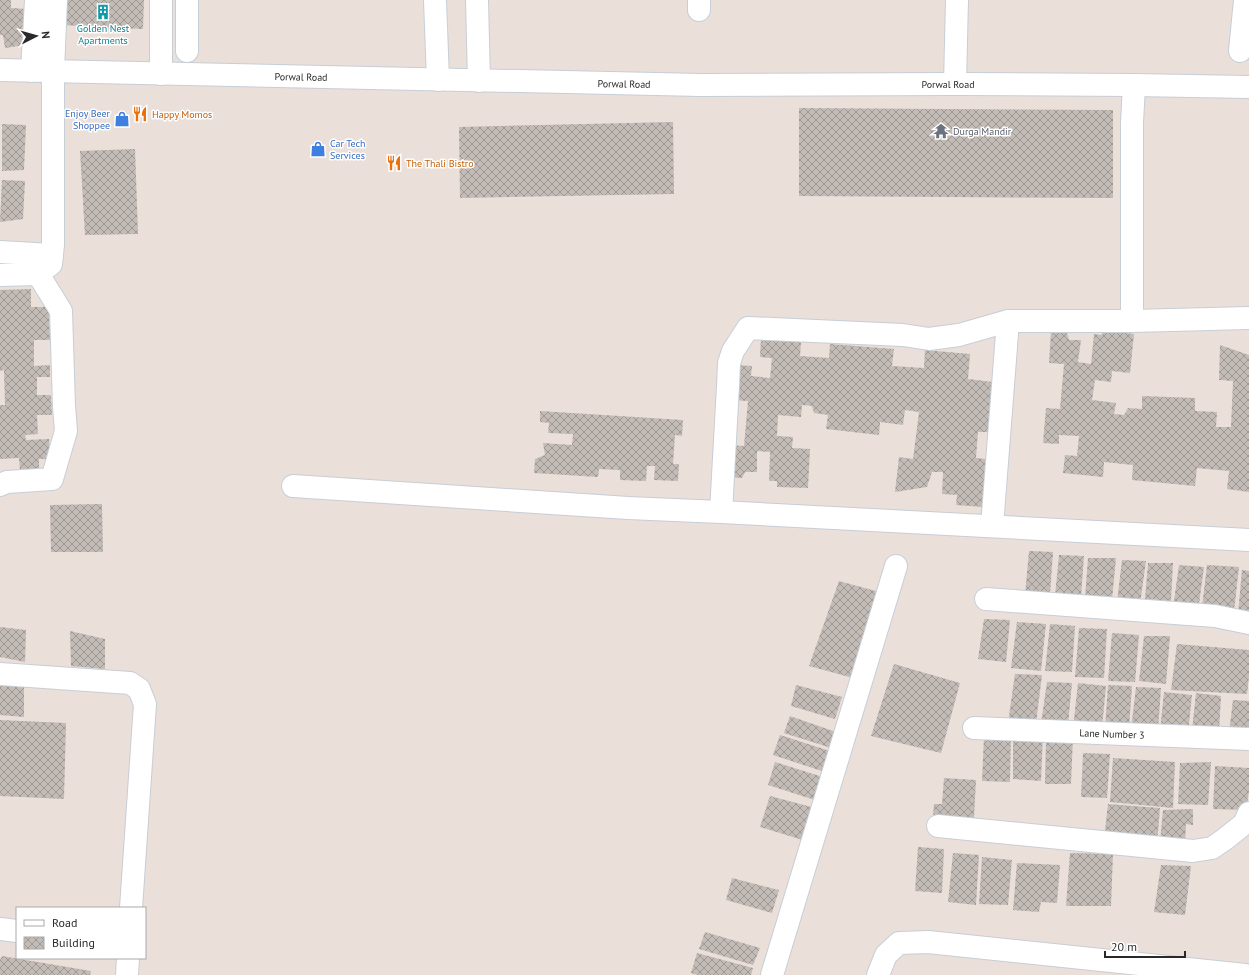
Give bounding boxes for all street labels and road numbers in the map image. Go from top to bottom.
street label: Porwal Road [274,70,328,84]
street label: Porwal Road [597,77,651,91]
street label: Porwal Road [921,78,975,91]
street label: Lane Number 3 [1079,726,1145,742]

